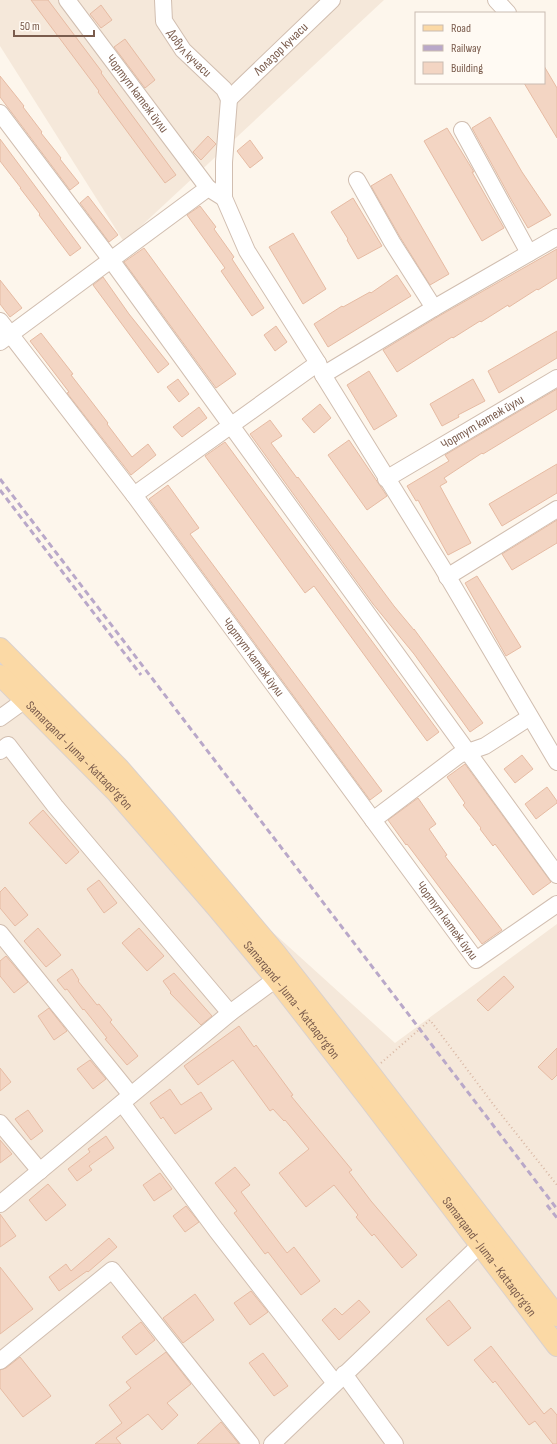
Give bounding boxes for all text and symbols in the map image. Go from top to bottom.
scale bar [14,12,94,38]
legend [415,12,545,84]
text: 50 m [20,19,40,34]
street label: Лолазор кучаси [250,19,311,80]
text: Road [451,21,471,36]
street label: Довул кучаси [163,26,215,81]
text: Railway [451,41,482,56]
street label: Чортут катеж йули [103,51,172,136]
text: Building [451,61,483,76]
street label: Чортут катеж йули [438,391,527,453]
street label: Чортут катеж йули [219,615,288,700]
street label: Samarqand - Juma - Kattaqo‘rg‘on [22,698,136,813]
street label: Чортут катеж йули [413,878,481,963]
street label: Samarqand - Juma - Kattaqo‘rg‘on [240,938,343,1062]
street label: Samarqand - Juma - Kattaqo‘rg‘on [439,1194,540,1320]

